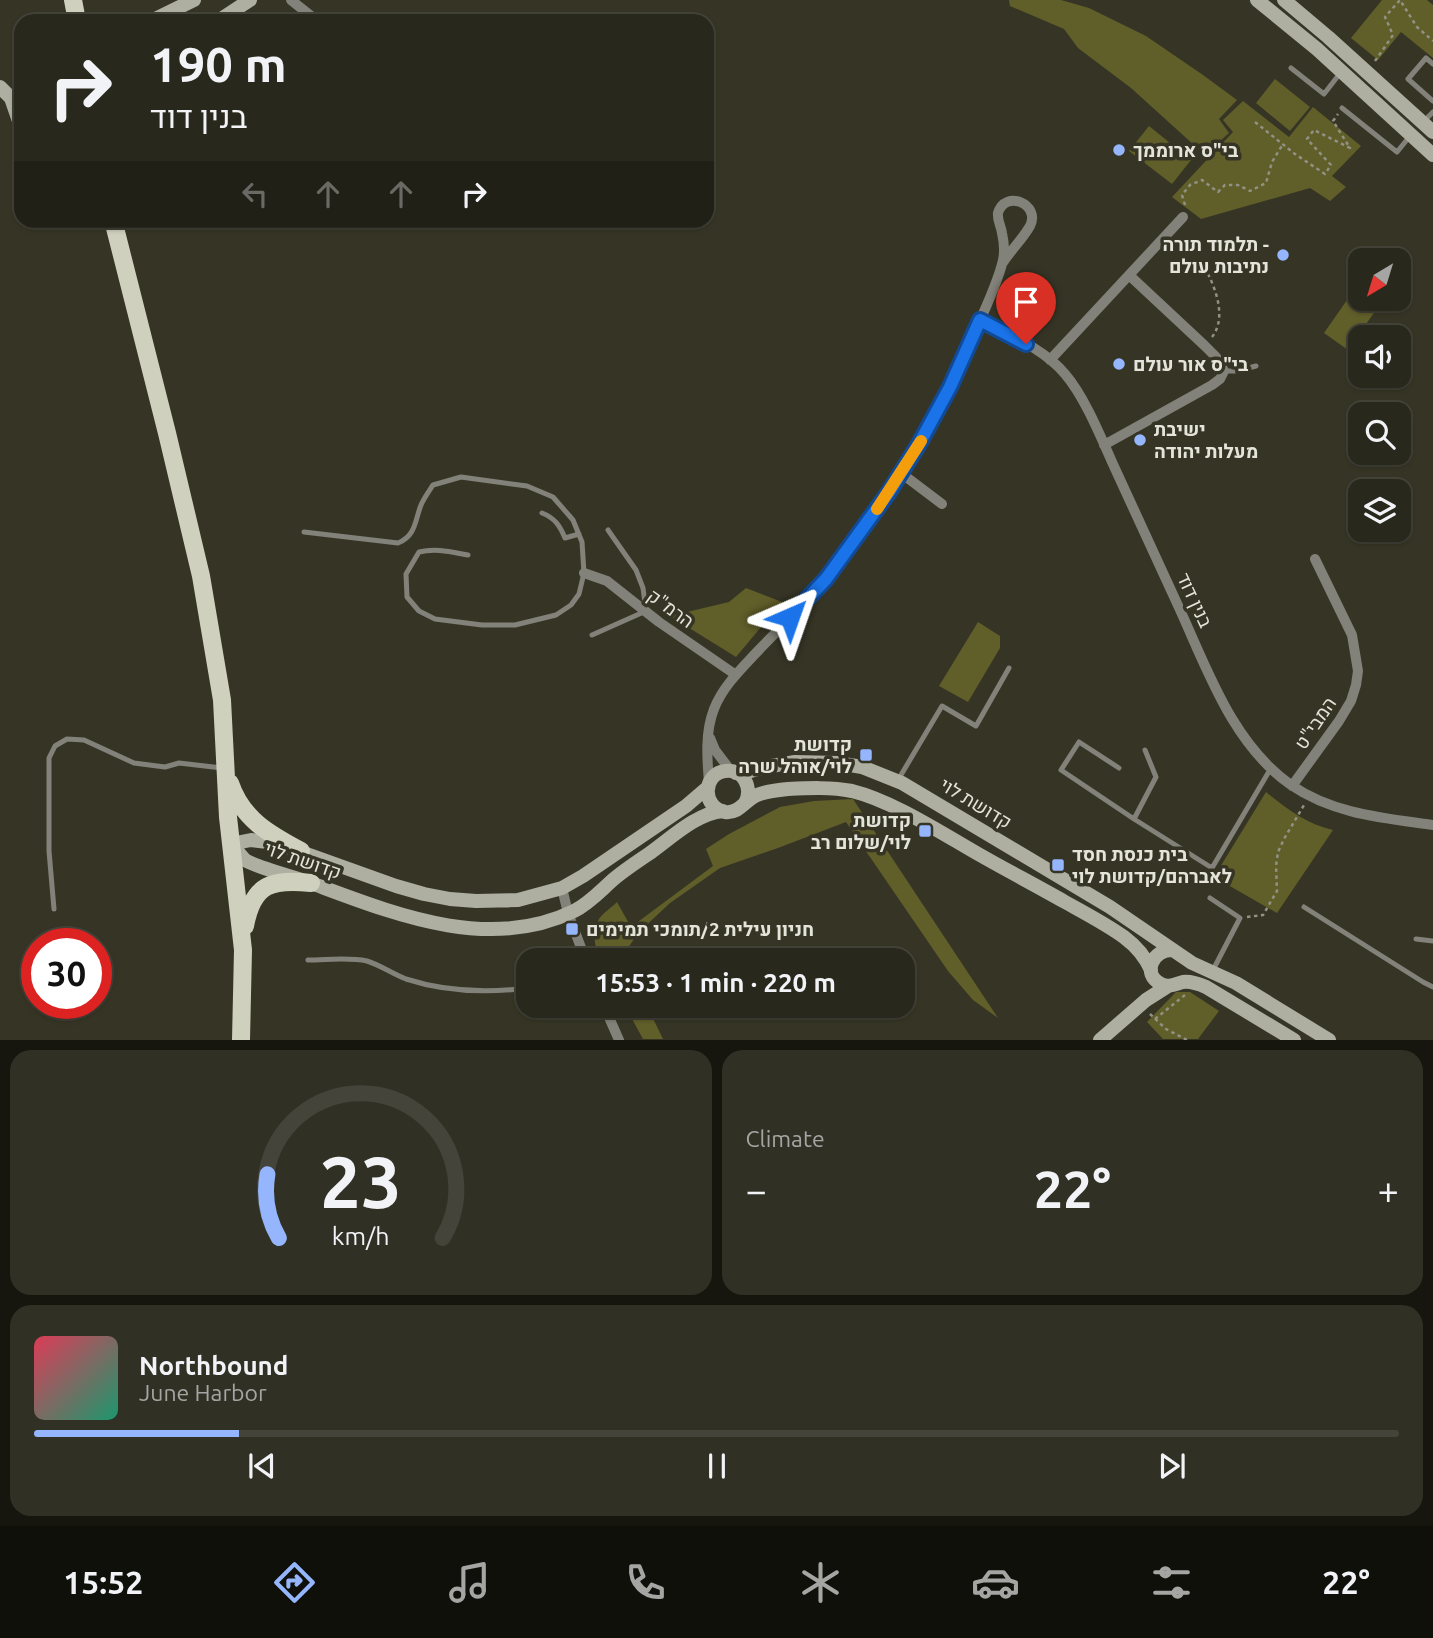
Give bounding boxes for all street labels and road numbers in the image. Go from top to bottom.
street label: בנין דוד [1173,569,1217,631]
street label: הרמ"ק [644,584,698,632]
street label: המבי"ט [1290,693,1340,753]
street label: קדושת לוי [936,773,1016,833]
street label: קדושת לוי [262,837,344,883]

